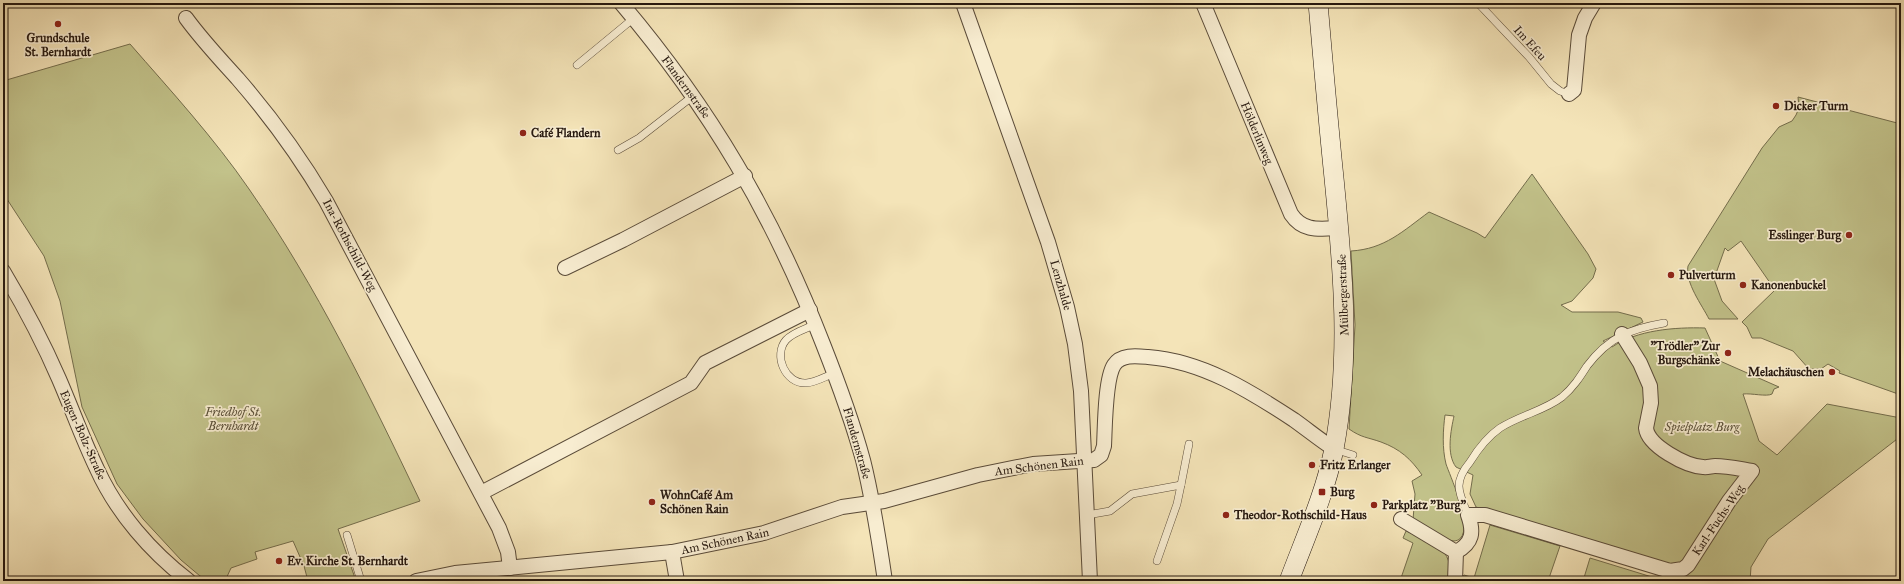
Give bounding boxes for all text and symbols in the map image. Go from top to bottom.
marker: Grundschule St. Bernhardt [53,19,63,29]
street label: Im Efeu [1511,23,1550,64]
place label: Grundschule St. Bernhardt [25,31,92,59]
street label: Flandernstraße [659,53,713,121]
place label: Dicker Turm [1784,99,1849,113]
street label: Hölderlinweg [1237,100,1277,167]
marker: Dicker Turm [1771,101,1781,111]
place label: Café Flandern [531,126,601,140]
marker: Café Flandern [518,128,528,138]
street label: Ina-Rothschild-Weg [319,197,380,294]
place label: Esslinger Burg [1769,228,1841,243]
marker: Esslinger Burg [1844,230,1854,240]
street label: Mülbergerstraße [1335,254,1352,336]
street label: Lenzhalde [1047,258,1075,312]
place label: Pulverturm [1679,268,1737,282]
marker: Pulverturm [1666,270,1676,280]
place label: Kanonenbuckel [1751,278,1827,292]
marker: Kanonenbuckel [1738,280,1748,290]
place label: "Trödler" Zur Burgschänke [1651,339,1720,368]
marker: "Trödler" Zur Burgschänke [1723,348,1733,358]
place label: Melachäuschen [1748,365,1824,379]
marker: Melachäuschen [1827,367,1837,377]
street label: Eugen-Bolz-Straße [56,388,109,482]
park label: Friedhof St. Bernhardt [204,405,261,433]
street label: Flandernstraße [840,405,874,481]
park label: Spielplatz Burg [1664,420,1741,435]
street label: Am Schönen Rain [993,454,1085,479]
place label: Fritz Erlanger [1320,458,1391,473]
marker: Fritz Erlanger [1307,460,1317,470]
street label: Karl-Fuchs-Weg [1689,481,1748,559]
place label: Burg [1330,485,1355,500]
marker: Burg [1317,487,1327,497]
place label: WohnCafé Am Schönen Rain [660,488,734,516]
marker: WohnCafé Am Schönen Rain [647,497,657,507]
place label: Parkplatz "Burg" [1382,498,1466,513]
marker: Parkplatz "Burg" [1369,500,1379,510]
place label: Theodor-Rothschild-Haus [1233,508,1367,522]
marker: Theodor-Rothschild-Haus [1221,510,1231,520]
street label: Am Schönen Rain [679,525,771,557]
place label: Ev. Kirche St. Bernhardt [287,554,409,568]
marker: Ev. Kirche St. Bernhardt [274,556,284,566]

